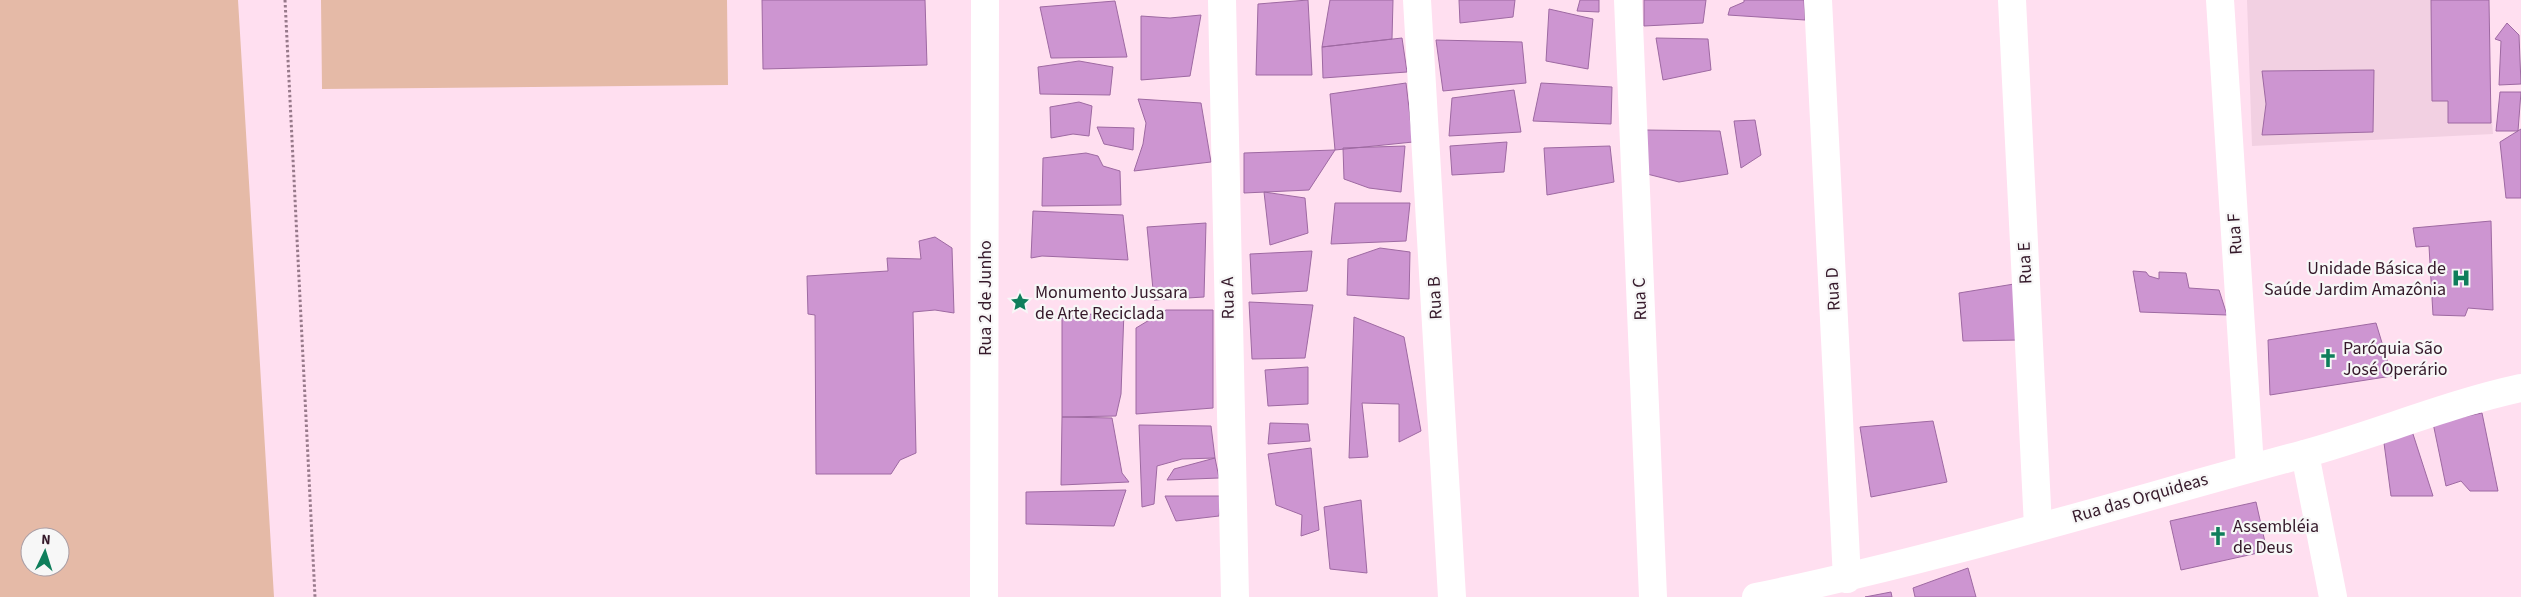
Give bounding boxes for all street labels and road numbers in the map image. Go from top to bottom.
street label: Rua F [2221,212,2249,256]
street label: Rua 2 de Junho [973,240,998,356]
street label: Rua E [2011,241,2039,285]
street label: Rua D [1819,266,1847,312]
street label: Rua A [1215,276,1241,319]
street label: Rua B [1421,276,1449,320]
street label: Rua C [1627,277,1653,321]
street label: Rua das Orquideas [2069,467,2211,529]

